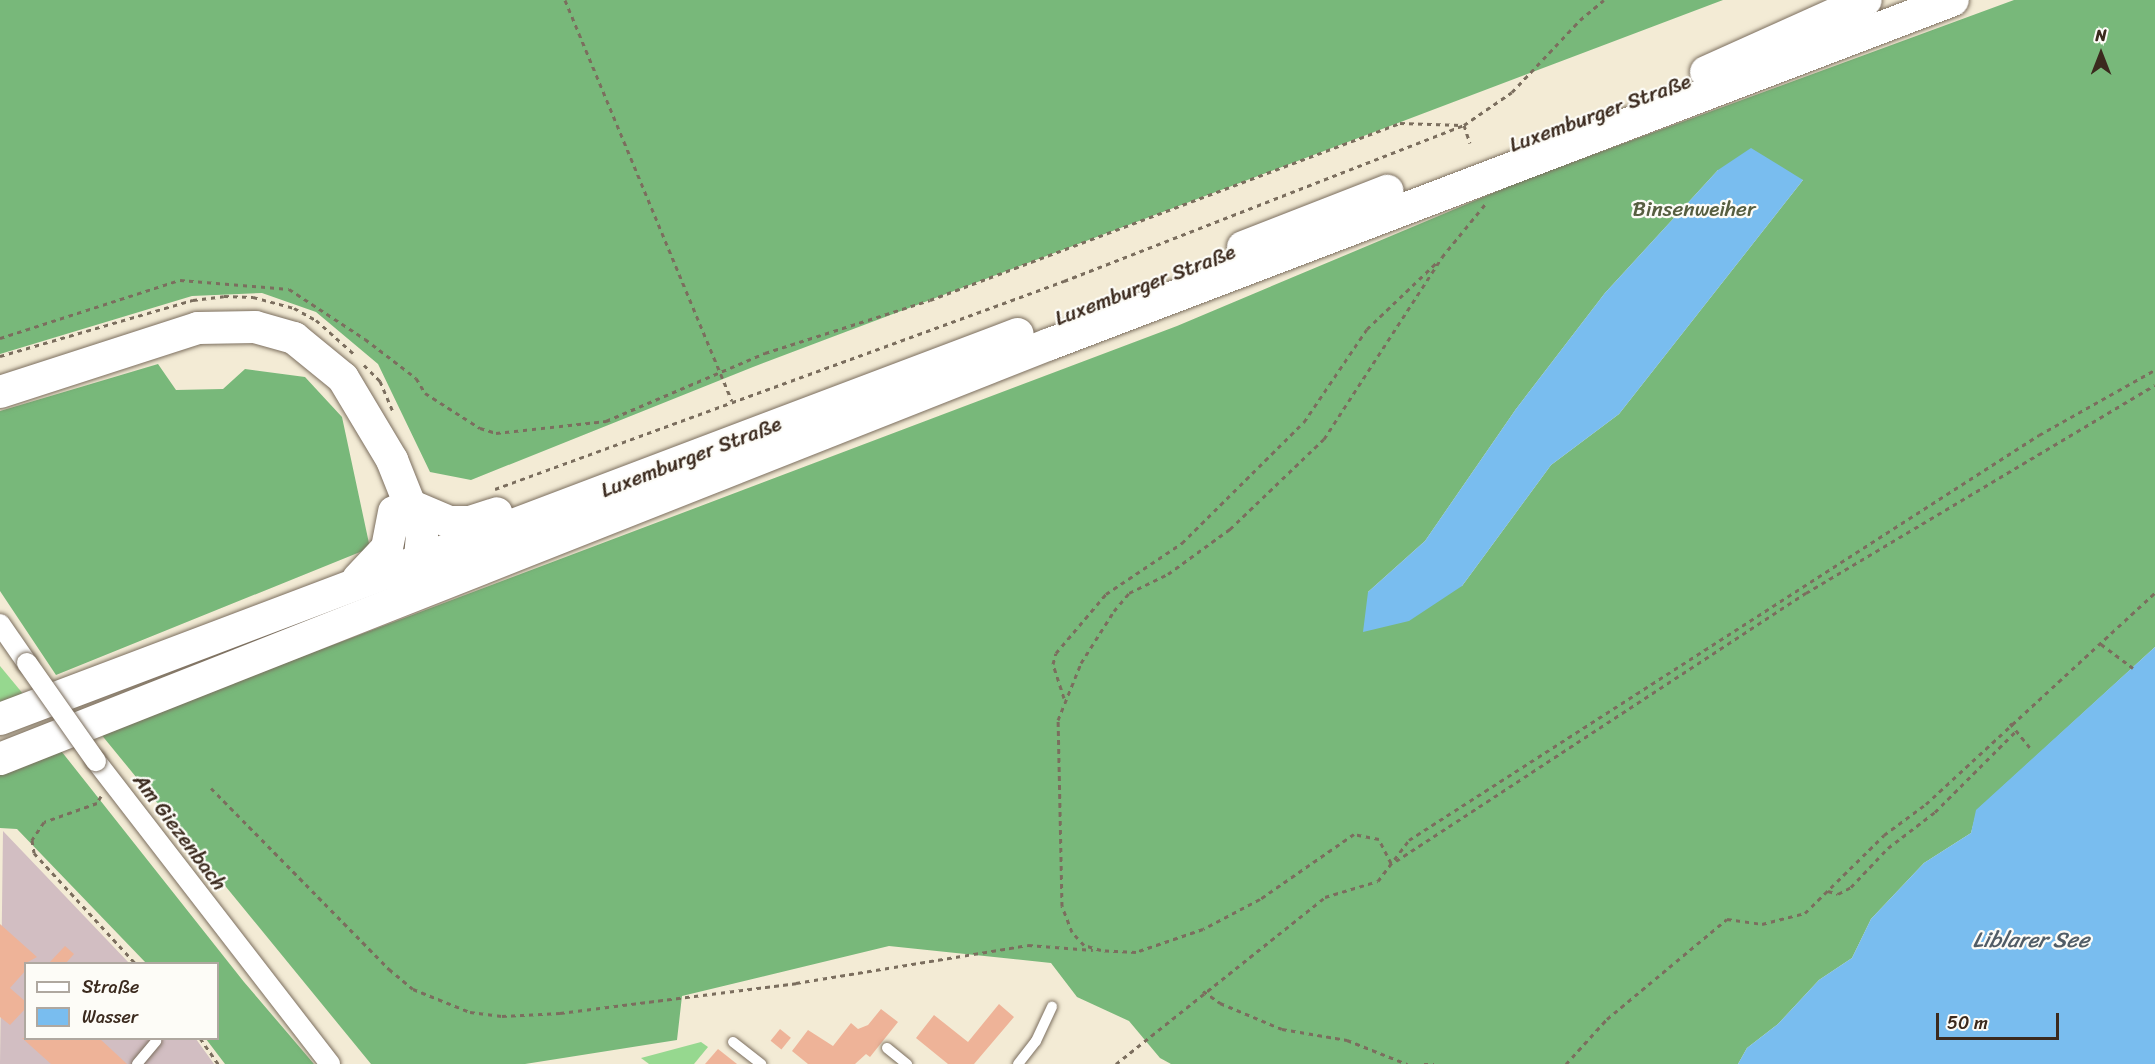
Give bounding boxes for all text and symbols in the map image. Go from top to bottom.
text: N [2095,21,2107,50]
north arrow [2071,24,2131,84]
street label: Luxemburger Straße [1505,68,1695,158]
park label: Binsenweiher [1632,196,1756,222]
street label: Luxemburger Straße [1051,239,1239,331]
street label: Luxemburger Straße [597,411,785,503]
street label: Am Giezenbach [128,769,232,895]
water label: Liblarer See [1973,927,2089,953]
legend [24,962,219,1040]
text: Straße [82,971,139,1003]
text: Wasser [82,1001,138,1033]
scale bar [1939,1001,2062,1039]
text: 50 m [1947,1007,1988,1039]

